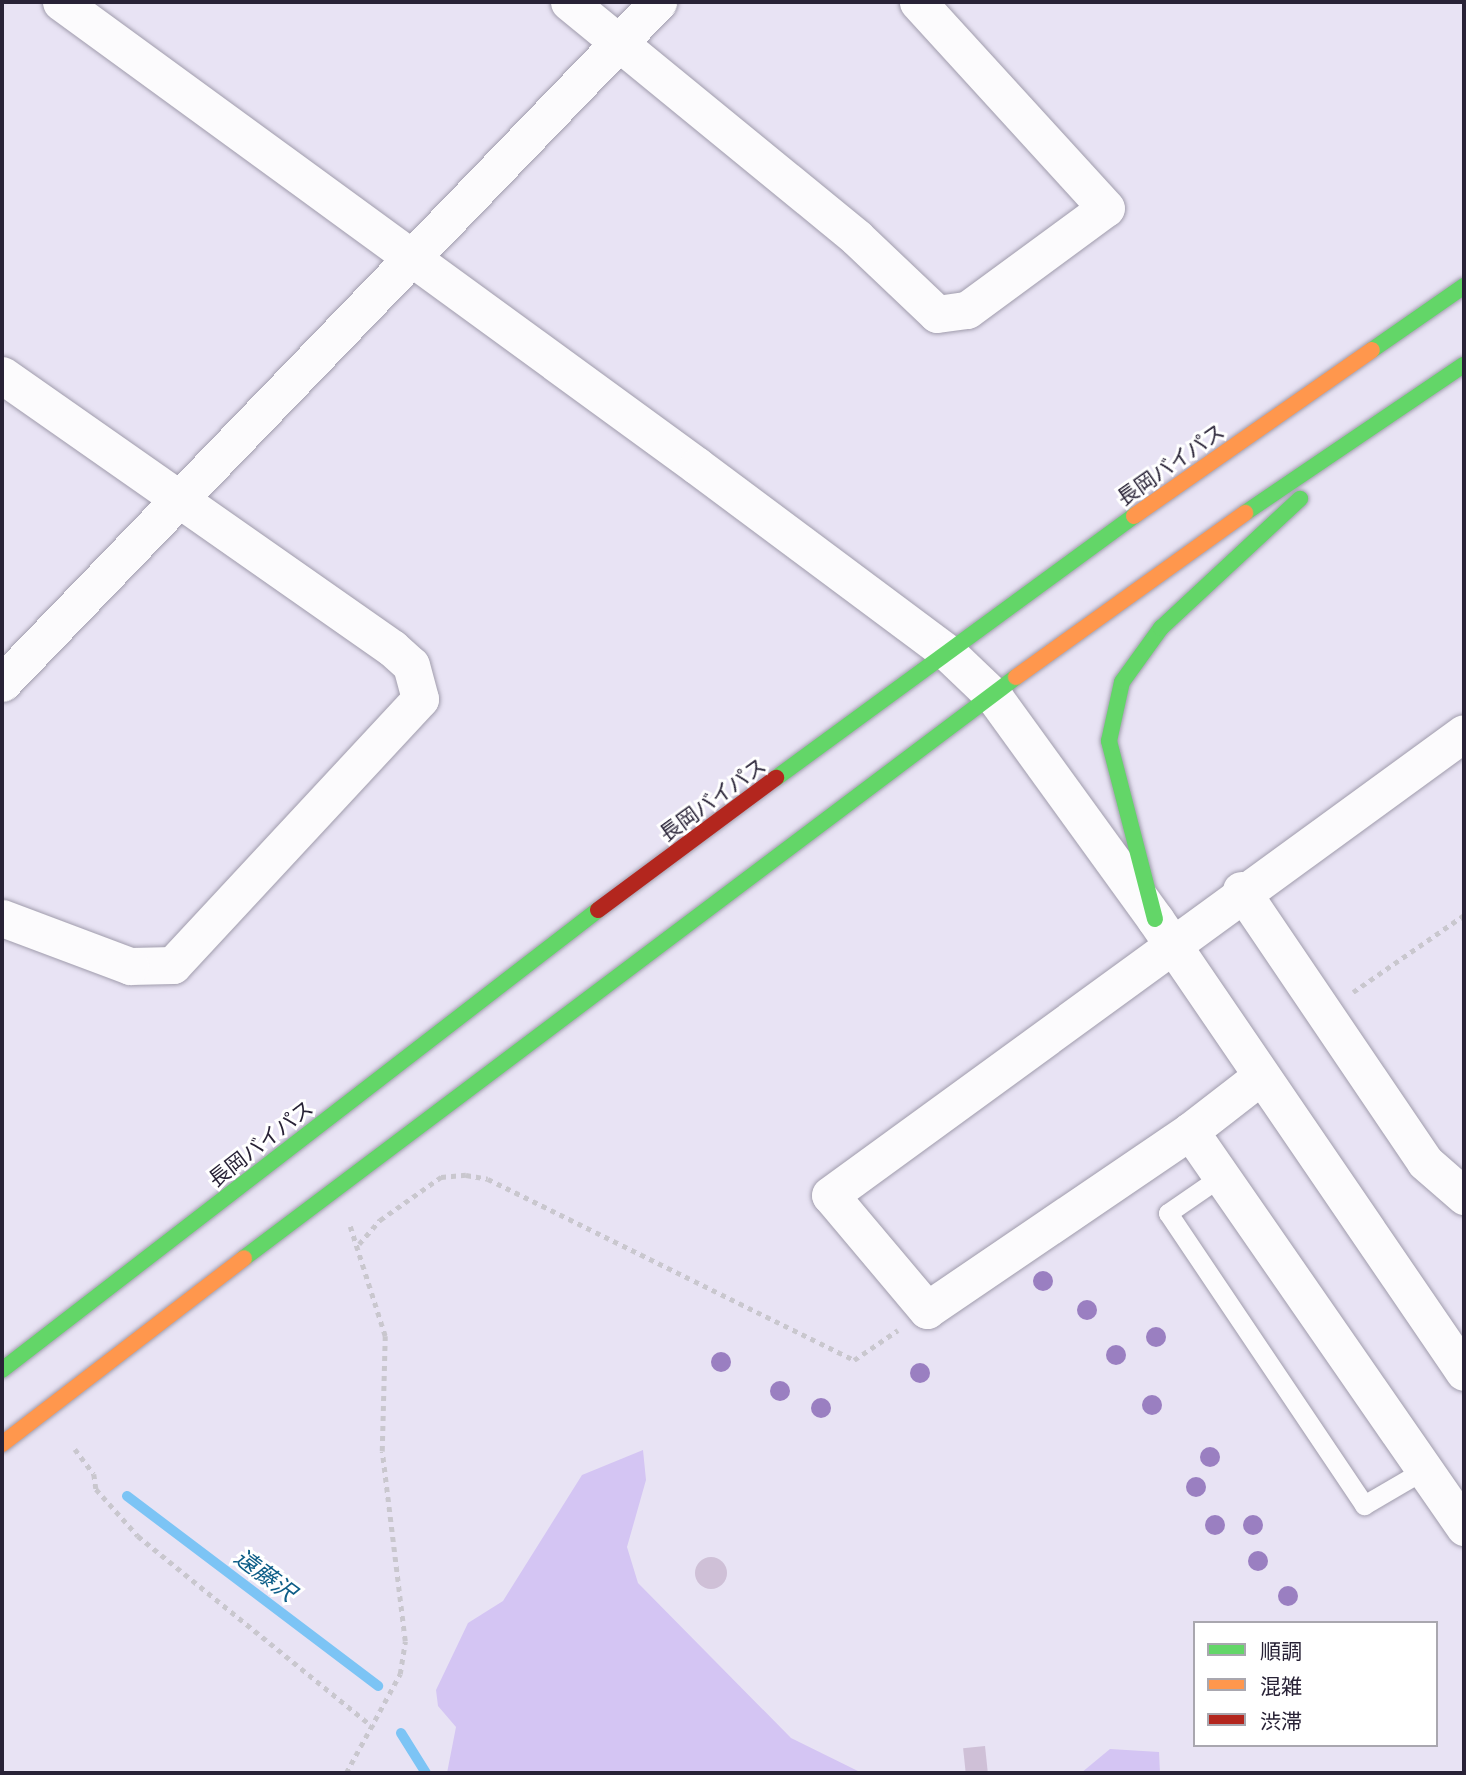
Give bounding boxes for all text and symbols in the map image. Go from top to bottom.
street label: 長岡バイパス [1112,419,1230,511]
street label: 長岡バイパス [655,753,771,847]
street label: 長岡バイパス [204,1095,318,1193]
water label: 遠藤沢 [229,1543,301,1607]
legend [1193,1621,1438,1747]
text: 順調 [1260,1639,1302,1664]
text: 混雑 [1260,1674,1302,1699]
text: 渋滞 [1260,1709,1302,1734]

